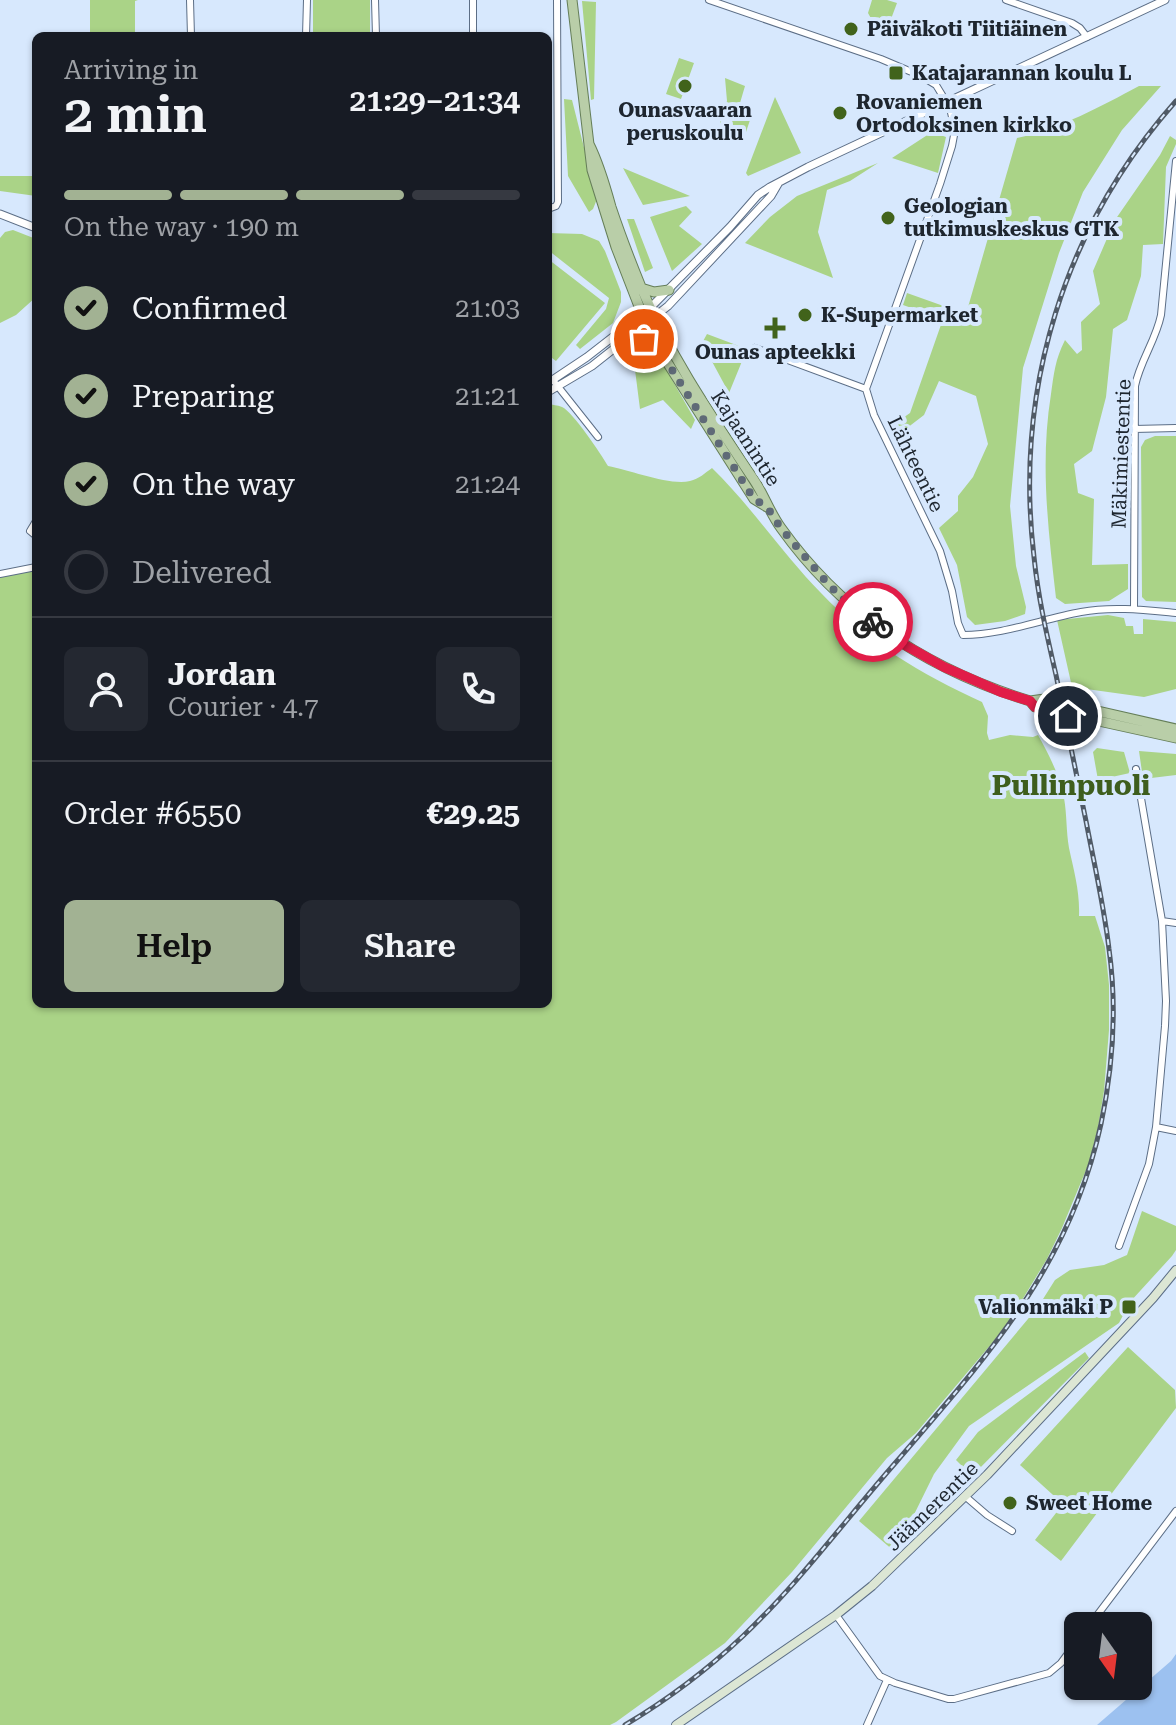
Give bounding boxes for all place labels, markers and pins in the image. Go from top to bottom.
place label: Päiväkoti Tiitiäinen [867,17,1068,41]
marker: Päiväkoti Tiitiäinen [842,20,860,38]
place label: Katajarannan koulu L [912,61,1132,85]
marker: Katajarannan koulu L [887,64,905,82]
marker: Ounasvaaran peruskoulu [676,77,694,95]
place label: Rovaniemen Ortodoksinen kirkko [856,90,1072,137]
place label: Ounasvaaran peruskoulu [618,98,752,145]
marker: Rovaniemen Ortodoksinen kirkko [831,104,849,122]
place label: Geologian tutkimuskeskus GTK [904,194,1120,241]
marker: Geologian tutkimuskeskus GTK [879,209,897,227]
place label: K-Supermarket [821,303,978,327]
pin [610,305,678,373]
marker: K-Supermarket [796,306,814,324]
marker: Ounas apteekki [766,319,784,337]
place label: Ounas apteekki [695,340,856,364]
pin [1034,682,1102,750]
place label: Valionmäki P [978,1295,1113,1319]
marker: Valionmäki P [1120,1298,1138,1316]
place label: Sweet Home [1026,1491,1152,1515]
marker: Sweet Home [1001,1494,1019,1512]

